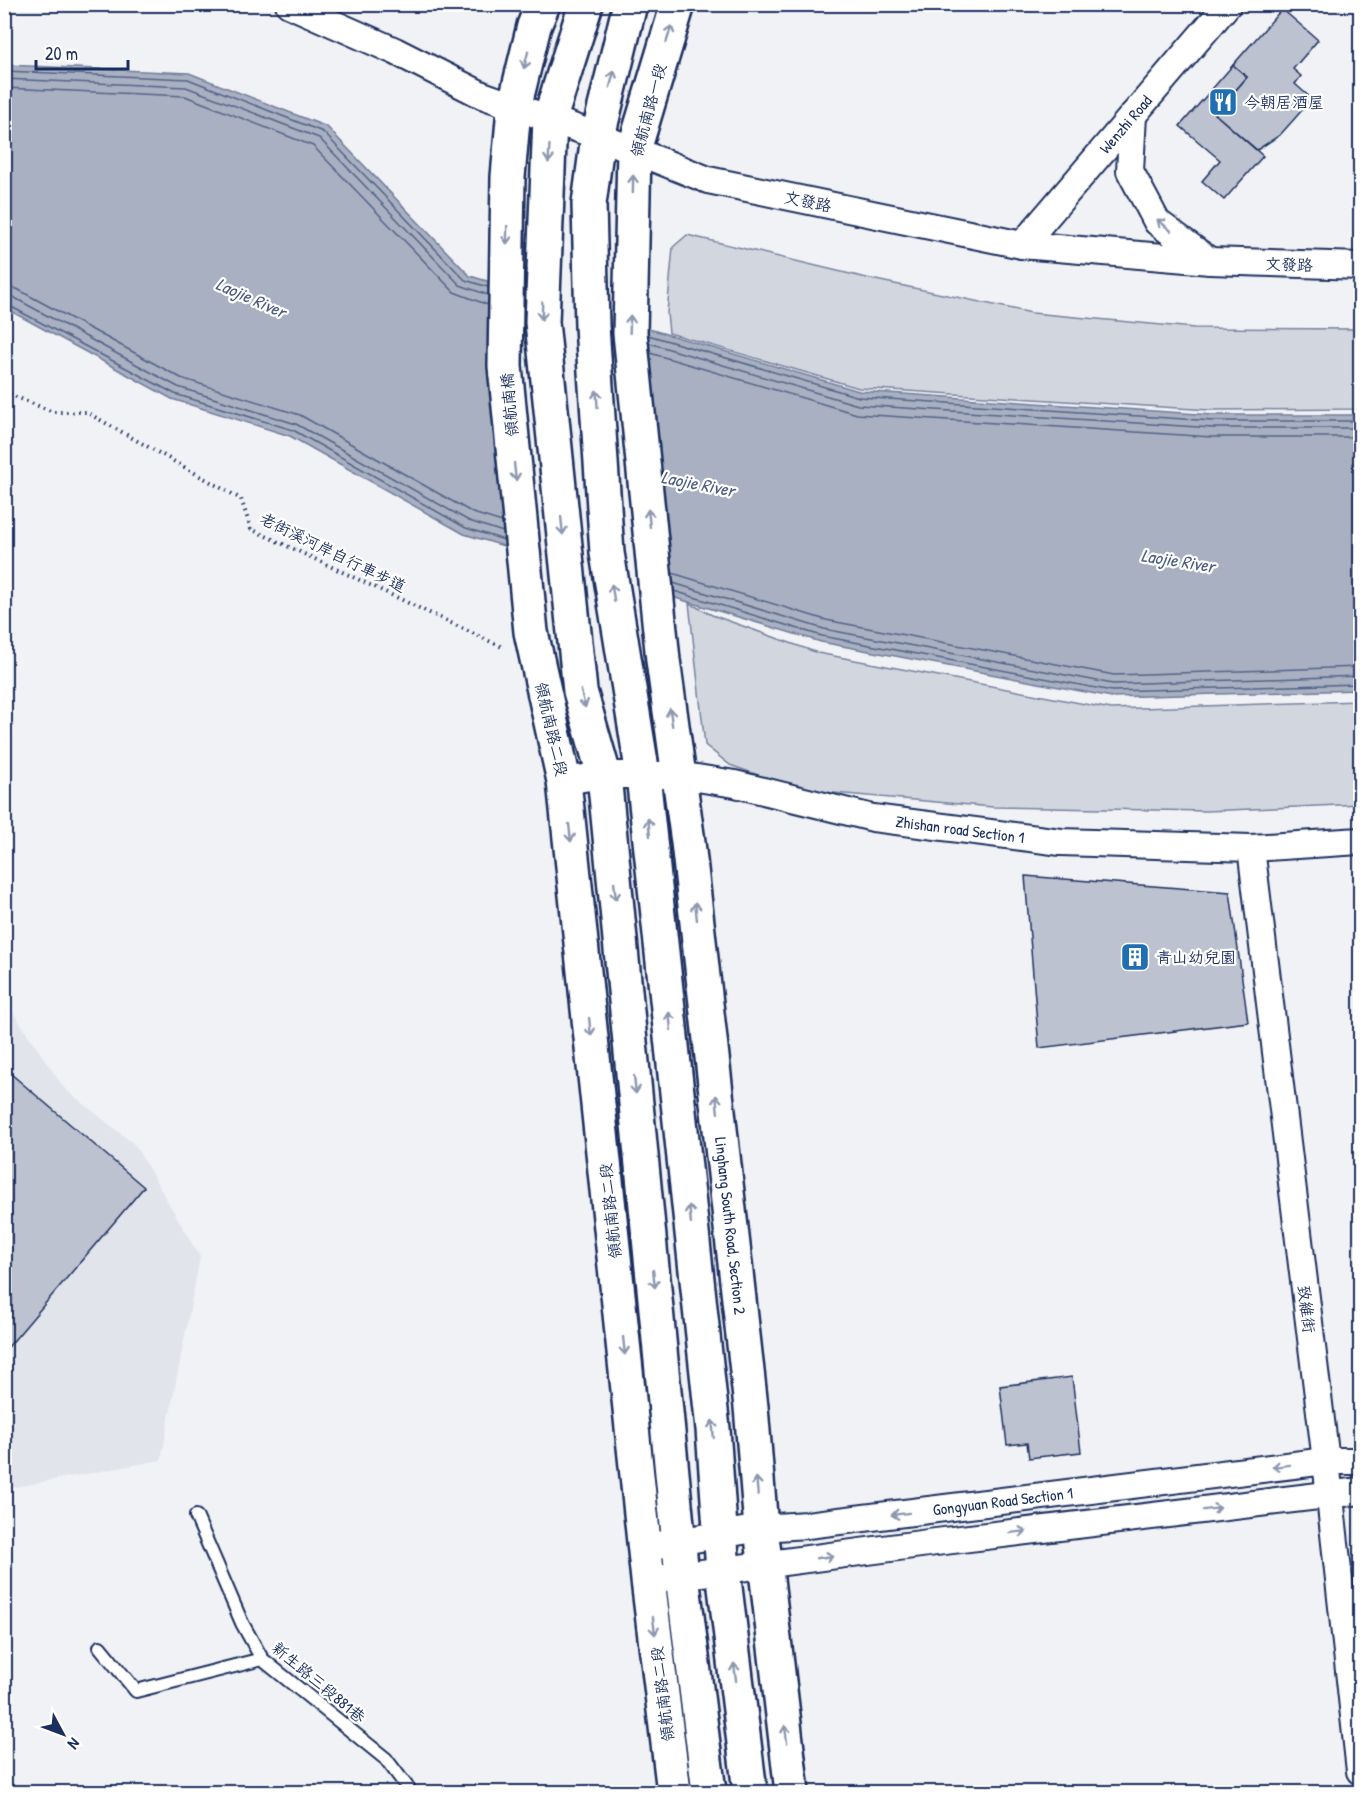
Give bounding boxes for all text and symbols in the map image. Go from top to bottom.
one-way arrow [664,25,675,44]
scale bar [36,33,128,71]
text: 20 m [45,41,78,66]
one-way arrow [519,51,531,70]
street label: 領航南路一段 [625,61,671,159]
one-way arrow [607,70,619,89]
restaurant icon: 今朝居酒屋 [1207,86,1239,118]
street label: Wenzhi Road [1094,90,1157,158]
place label: 今朝居酒屋 [1244,91,1324,113]
one-way arrow [543,144,554,164]
one-way arrow [627,175,638,195]
street label: 文發路 [782,185,834,217]
one-way arrow [1156,219,1172,233]
one-way arrow [501,225,513,245]
street label: 文發路 [1265,252,1313,276]
water label: Laojie River [212,271,292,325]
one-way arrow [537,301,548,321]
one-way arrow [624,315,636,335]
street label: 領航南橋 [495,372,523,438]
one-way arrow [591,390,602,410]
one-way arrow [510,461,521,481]
water label: Laojie River [659,464,739,503]
street label: 老街溪河岸自行車步道 [256,507,410,597]
one-way arrow [643,509,654,529]
one-way arrow [557,516,568,536]
water label: Laojie River [1140,542,1219,579]
one-way arrow [607,584,618,604]
street label: 領航南路二段 [530,680,574,778]
one-way arrow [577,689,589,708]
one-way arrow [665,708,676,728]
street label: Zhishan road Section 1 [894,810,1026,848]
one-way arrow [643,817,654,837]
one-way arrow [564,823,575,843]
one-way arrow [610,880,621,900]
one-way arrow [690,901,701,921]
building icon: 青山幼兒園 [1119,941,1151,973]
place label: 青山幼兒園 [1156,946,1236,968]
one-way arrow [664,1011,675,1031]
one-way arrow [585,1017,596,1037]
one-way arrow [630,1074,641,1094]
one-way arrow [711,1095,722,1115]
street label: Linghang South Road, Section 2 [710,1136,752,1316]
street label: 領航南路二段 [594,1162,626,1260]
one-way arrow [684,1205,695,1225]
one-way arrow [649,1268,660,1288]
street label: 致維街 [1293,1284,1321,1334]
one-way arrow [619,1336,630,1356]
one-way arrow [707,1420,718,1440]
one-way arrow [1272,1461,1292,1472]
one-way arrow [751,1477,762,1497]
street label: Gongyuan Road Section 1 [932,1481,1074,1520]
one-way arrow [1201,1503,1221,1514]
one-way arrow [891,1508,911,1519]
one-way arrow [1008,1526,1028,1537]
one-way arrow [814,1552,834,1563]
one-way arrow [649,1615,660,1635]
street label: 新生路三段881巷 [268,1636,370,1728]
street label: 領航南路二段 [645,1645,679,1743]
one-way arrow [729,1662,740,1682]
north arrow [33,1704,93,1764]
one-way arrow [780,1725,791,1745]
text: N [63,1733,85,1755]

